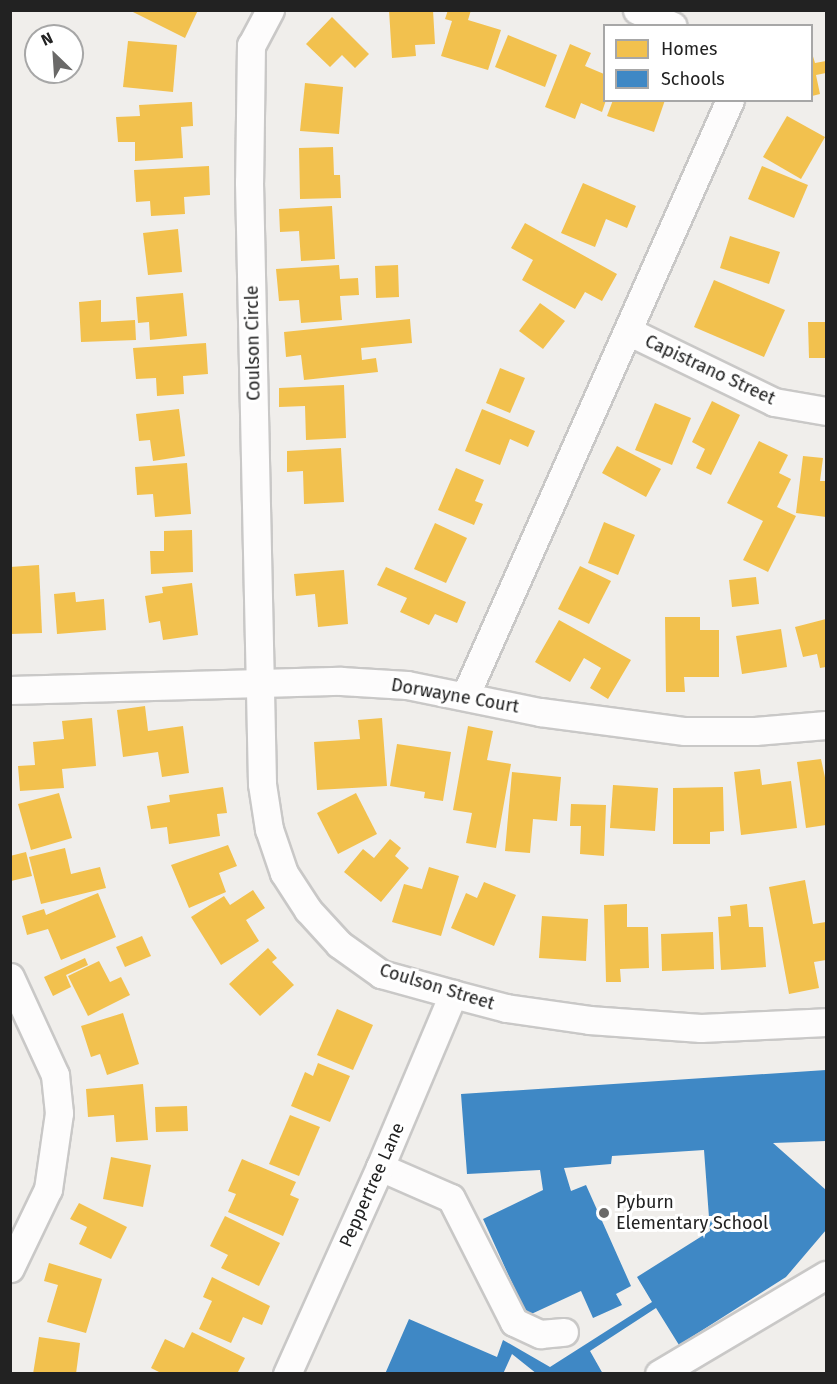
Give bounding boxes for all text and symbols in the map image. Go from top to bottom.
north arrow [24,24,84,84]
legend [603,24,813,102]
text: N [38,28,56,50]
text: Homes [661,38,717,60]
text: Schools [661,68,725,90]
street label: Coulson Circle [241,285,265,401]
street label: Capistrano Street [641,330,779,410]
street label: Dorwayne Court [389,674,521,718]
street label: Coulson Street [377,959,497,1015]
street label: Peppertree Lane [335,1119,409,1251]
place label: Pyburn Elementary School [616,1192,768,1234]
marker: Pyburn Elementary School [597,1206,611,1220]

